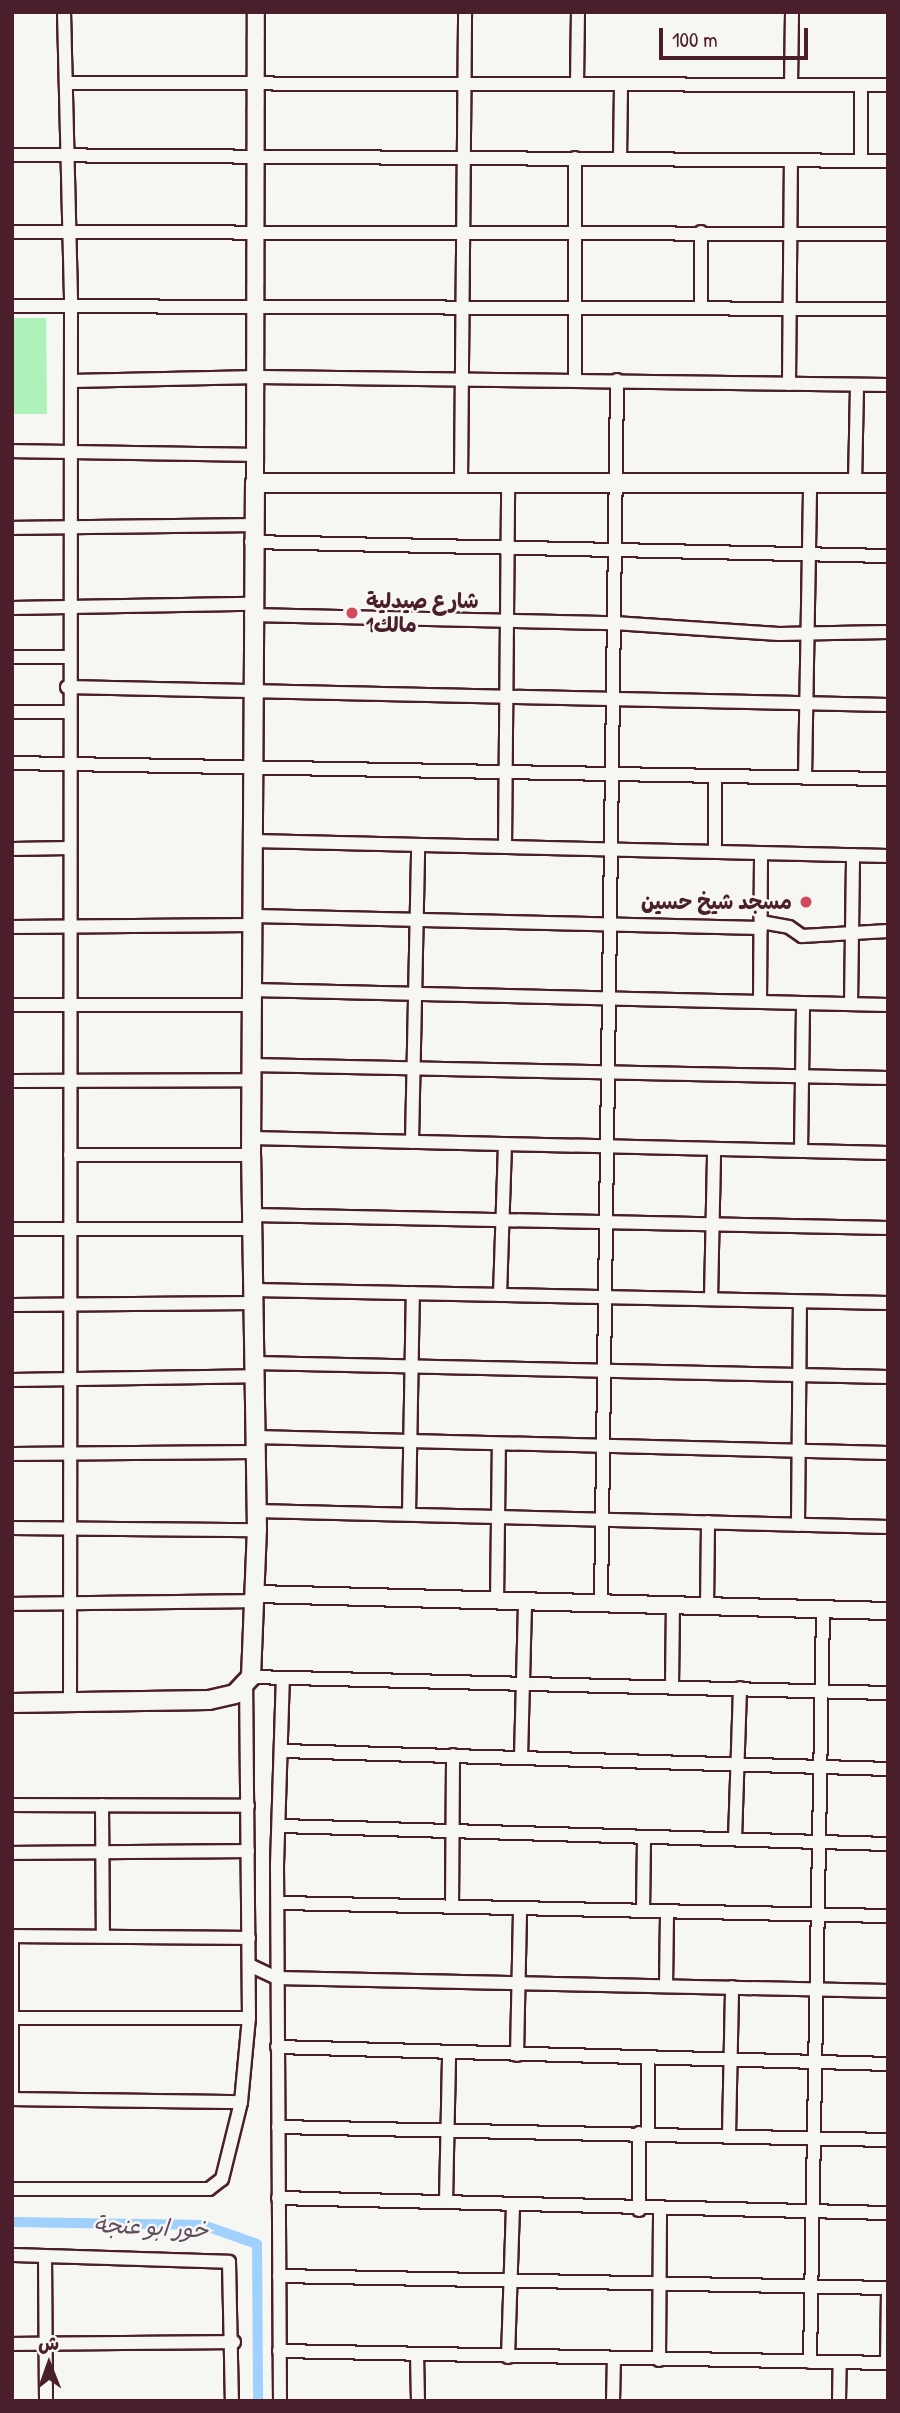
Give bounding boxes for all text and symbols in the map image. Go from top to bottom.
scale bar [662,14,811,58]
text: 100 m [672,25,718,54]
place label: شارع صيدلية مالك1 [366,588,479,638]
marker: شارع صيدلية مالك1 [344,605,360,621]
place label: مسجد شيخ حسين [641,889,792,915]
marker: مسجد شيخ حسين [798,894,814,910]
water label: خور ابو عنجة [93,2210,209,2244]
north arrow [14,2329,84,2399]
text: ش [38,2330,59,2356]

